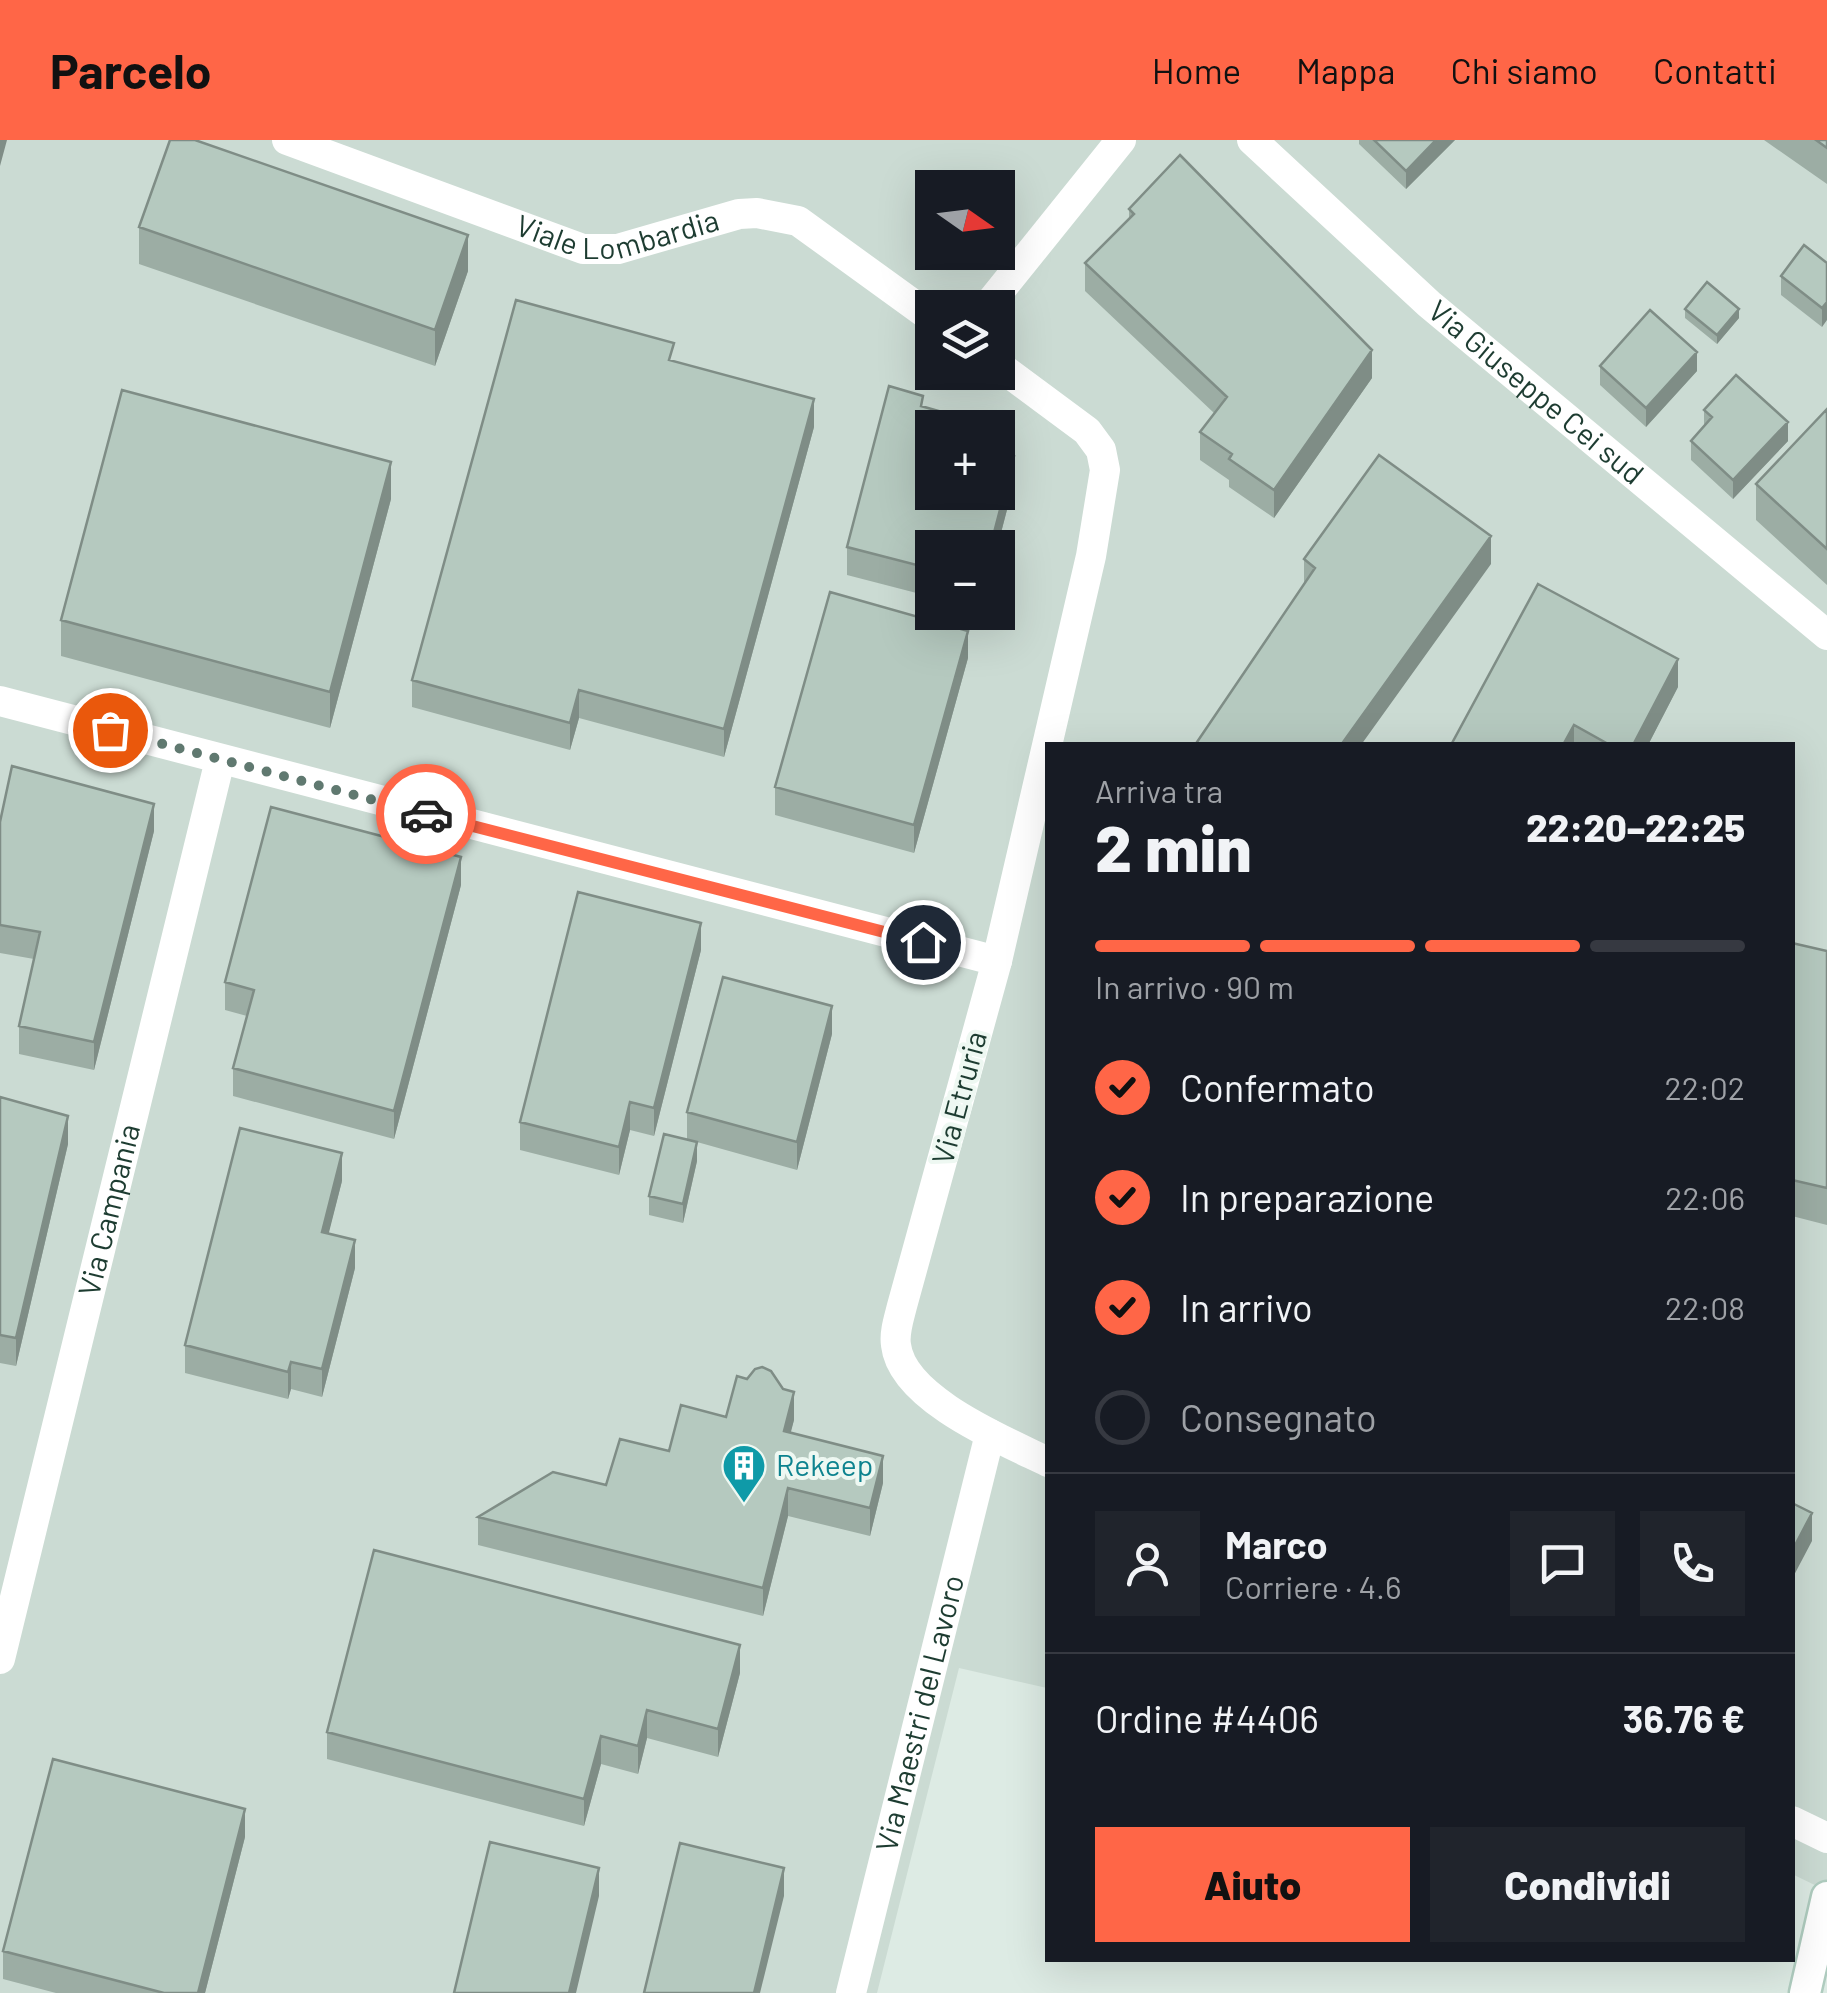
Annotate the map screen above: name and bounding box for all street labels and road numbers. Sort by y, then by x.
street label: Viale Lombardia [512,201,723,265]
street label: Via Giuseppe Cei sud [1422,291,1652,491]
street label: Via Etruria [923,1027,993,1168]
street label: Via Campania [69,1120,146,1299]
street label: Via Maestri del Lavoro [867,1571,970,1855]

